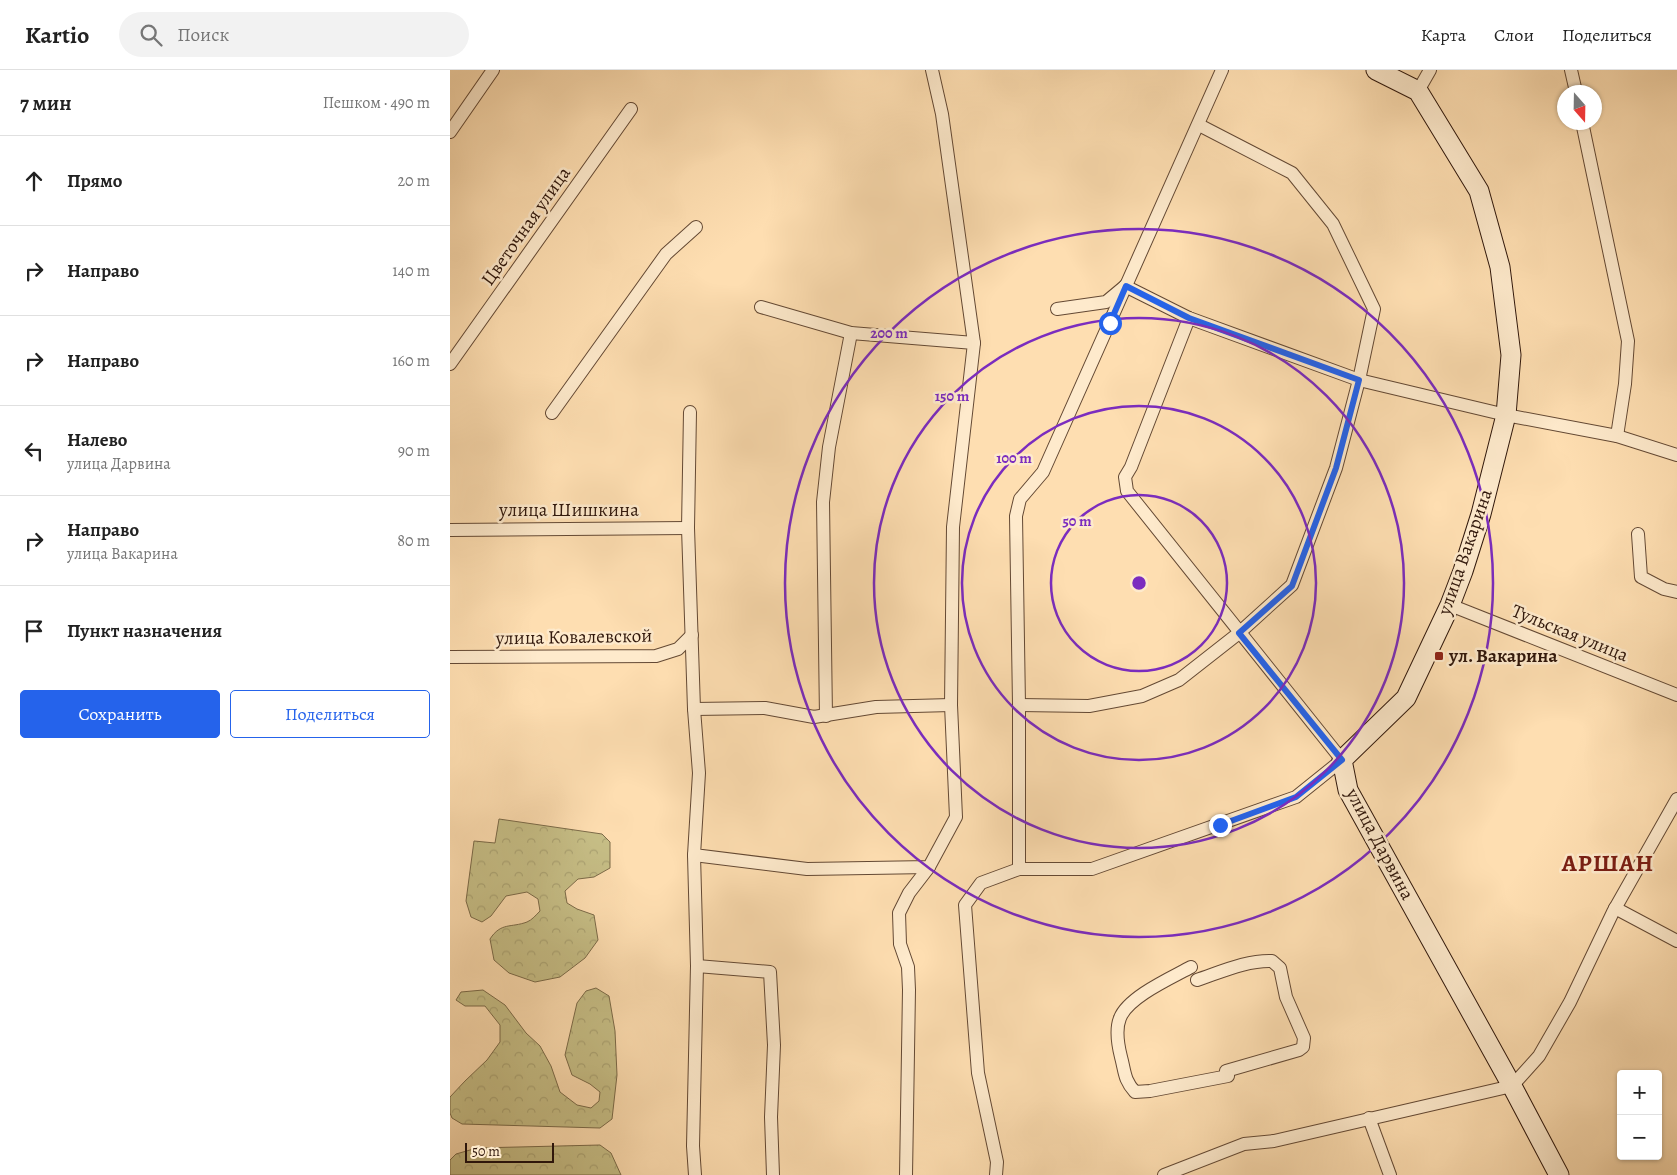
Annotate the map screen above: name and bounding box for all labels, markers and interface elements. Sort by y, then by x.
search box [119,12,469,57]
text: Kartio [25,19,89,51]
icon: search [137,21,165,49]
text: Поиск [177,22,229,48]
text: Карта [1421,23,1466,47]
text: Слои [1494,23,1534,47]
text: Поделиться [1562,23,1652,47]
north arrow [1557,85,1602,130]
text: 7 мин [20,89,72,117]
text: Пешком · 490 m [323,92,430,114]
street label: Цветочная улица [475,161,577,291]
icon: ahead [20,167,48,195]
text: Прямо [67,168,122,194]
text: 20 m [397,170,430,192]
icon: right [20,257,48,285]
text: Направо [67,258,139,284]
text: 140 m [392,260,430,282]
route start [1099,312,1122,335]
text: 200 m [870,323,908,343]
icon: right [20,347,48,375]
text: Направо [67,348,139,374]
text: 160 m [392,350,430,372]
text: 150 m [935,386,970,406]
text: Налево [67,427,127,453]
icon: left [20,437,48,465]
text: 90 m [398,440,430,462]
text: 100 m [996,448,1032,468]
text: улица Дарвина [67,453,171,475]
street label: улица Вакарина [1431,485,1499,619]
street label: улица Шишкина [498,497,639,523]
text: 50 m [1062,511,1092,531]
text: Направо [67,517,139,543]
icon: right [20,527,48,555]
text: 80 m [397,530,430,552]
text: улица Вакарина [67,543,178,565]
centre of rings [1130,574,1148,592]
street label: Тульская улица [1508,598,1632,668]
icon: arrive [20,617,48,645]
text: Пункт назначения [67,618,222,644]
street label: улица Ковалевской [494,623,653,651]
place label: ул. Вакарина [1448,643,1559,669]
marker: ул. Вакарина [1433,650,1445,662]
button: Сохранить [20,690,220,738]
button: Поделиться [230,690,430,738]
street label: улица Дарвина [1339,783,1420,905]
route end [1209,814,1232,837]
district label: АРШАН [1561,847,1654,879]
map controls [1617,1070,1662,1160]
button: + [1617,1070,1662,1115]
button: − [1617,1115,1662,1160]
scale bar [465,1140,554,1163]
text: 50 m [472,1142,500,1161]

